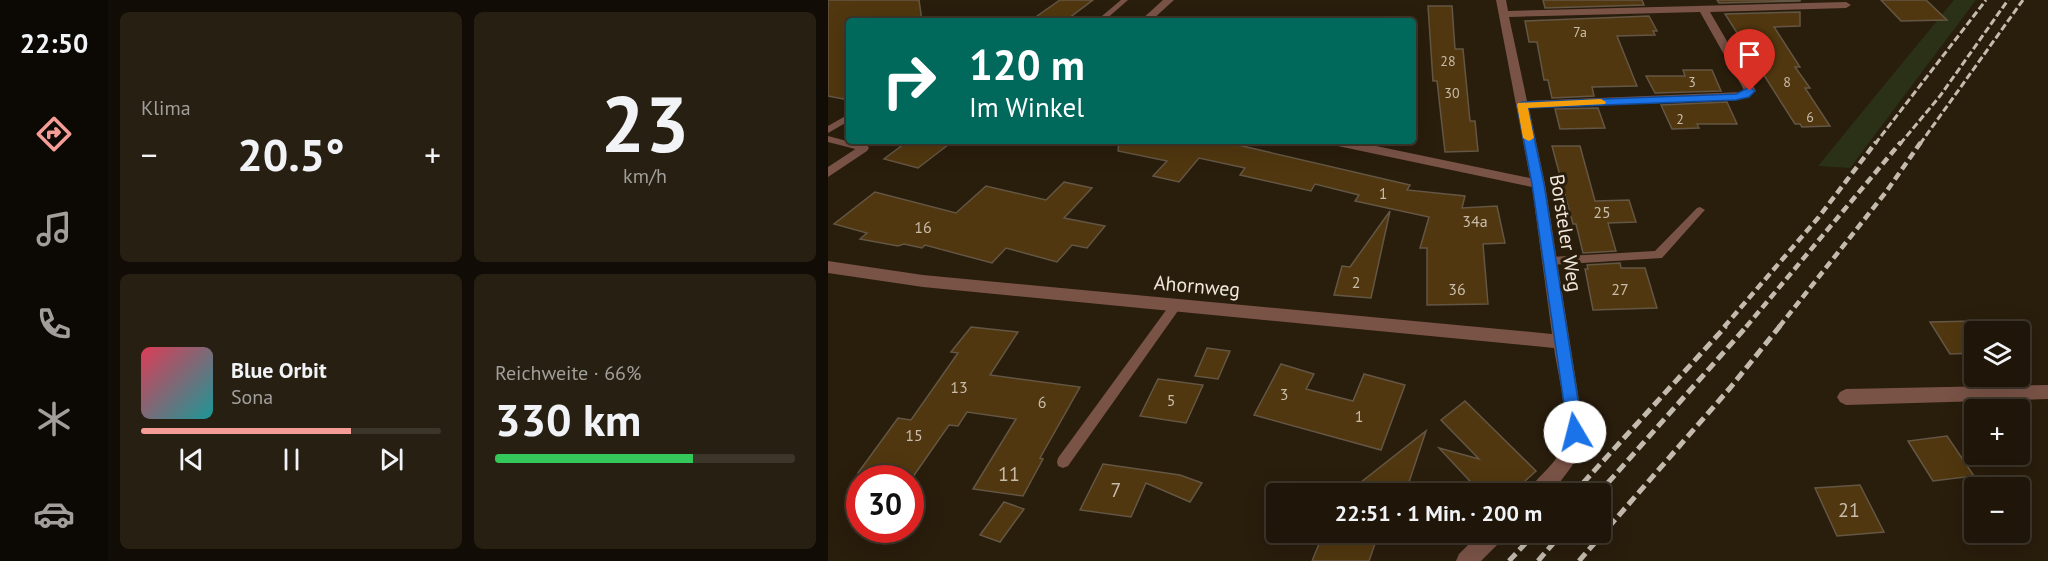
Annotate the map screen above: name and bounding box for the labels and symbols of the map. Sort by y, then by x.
house number: 7a [1573,23,1587,41]
pin [1724,29,1775,91]
house number: 28 [1440,52,1456,70]
house number: 3 [1688,73,1696,91]
house number: 8 [1783,73,1791,91]
house number: 30 [1444,84,1460,102]
house number: 6 [1806,108,1814,126]
house number: 2 [1676,110,1684,128]
street label: Borsteler Weg [1544,172,1588,294]
house number: 1 [1379,183,1387,203]
house number: 25 [1593,202,1611,222]
house number: 34a [1462,211,1488,231]
house number: 16 [914,217,932,237]
street label: Ahornweg [1153,269,1241,303]
house number: 2 [1352,272,1360,292]
house number: 36 [1448,279,1466,299]
house number: 27 [1611,279,1629,299]
house number: 13 [950,377,968,397]
house number: 3 [1280,384,1288,404]
house number: 5 [1167,390,1175,410]
house number: 6 [1038,392,1046,412]
position arrow [1543,400,1607,464]
house number: 1 [1355,406,1363,426]
house number: 15 [905,425,923,445]
house number: 11 [998,461,1020,487]
speed limit sign: 30 [846,465,924,543]
house number: 7 [1111,477,1121,503]
house number: 21 [1838,497,1860,523]

